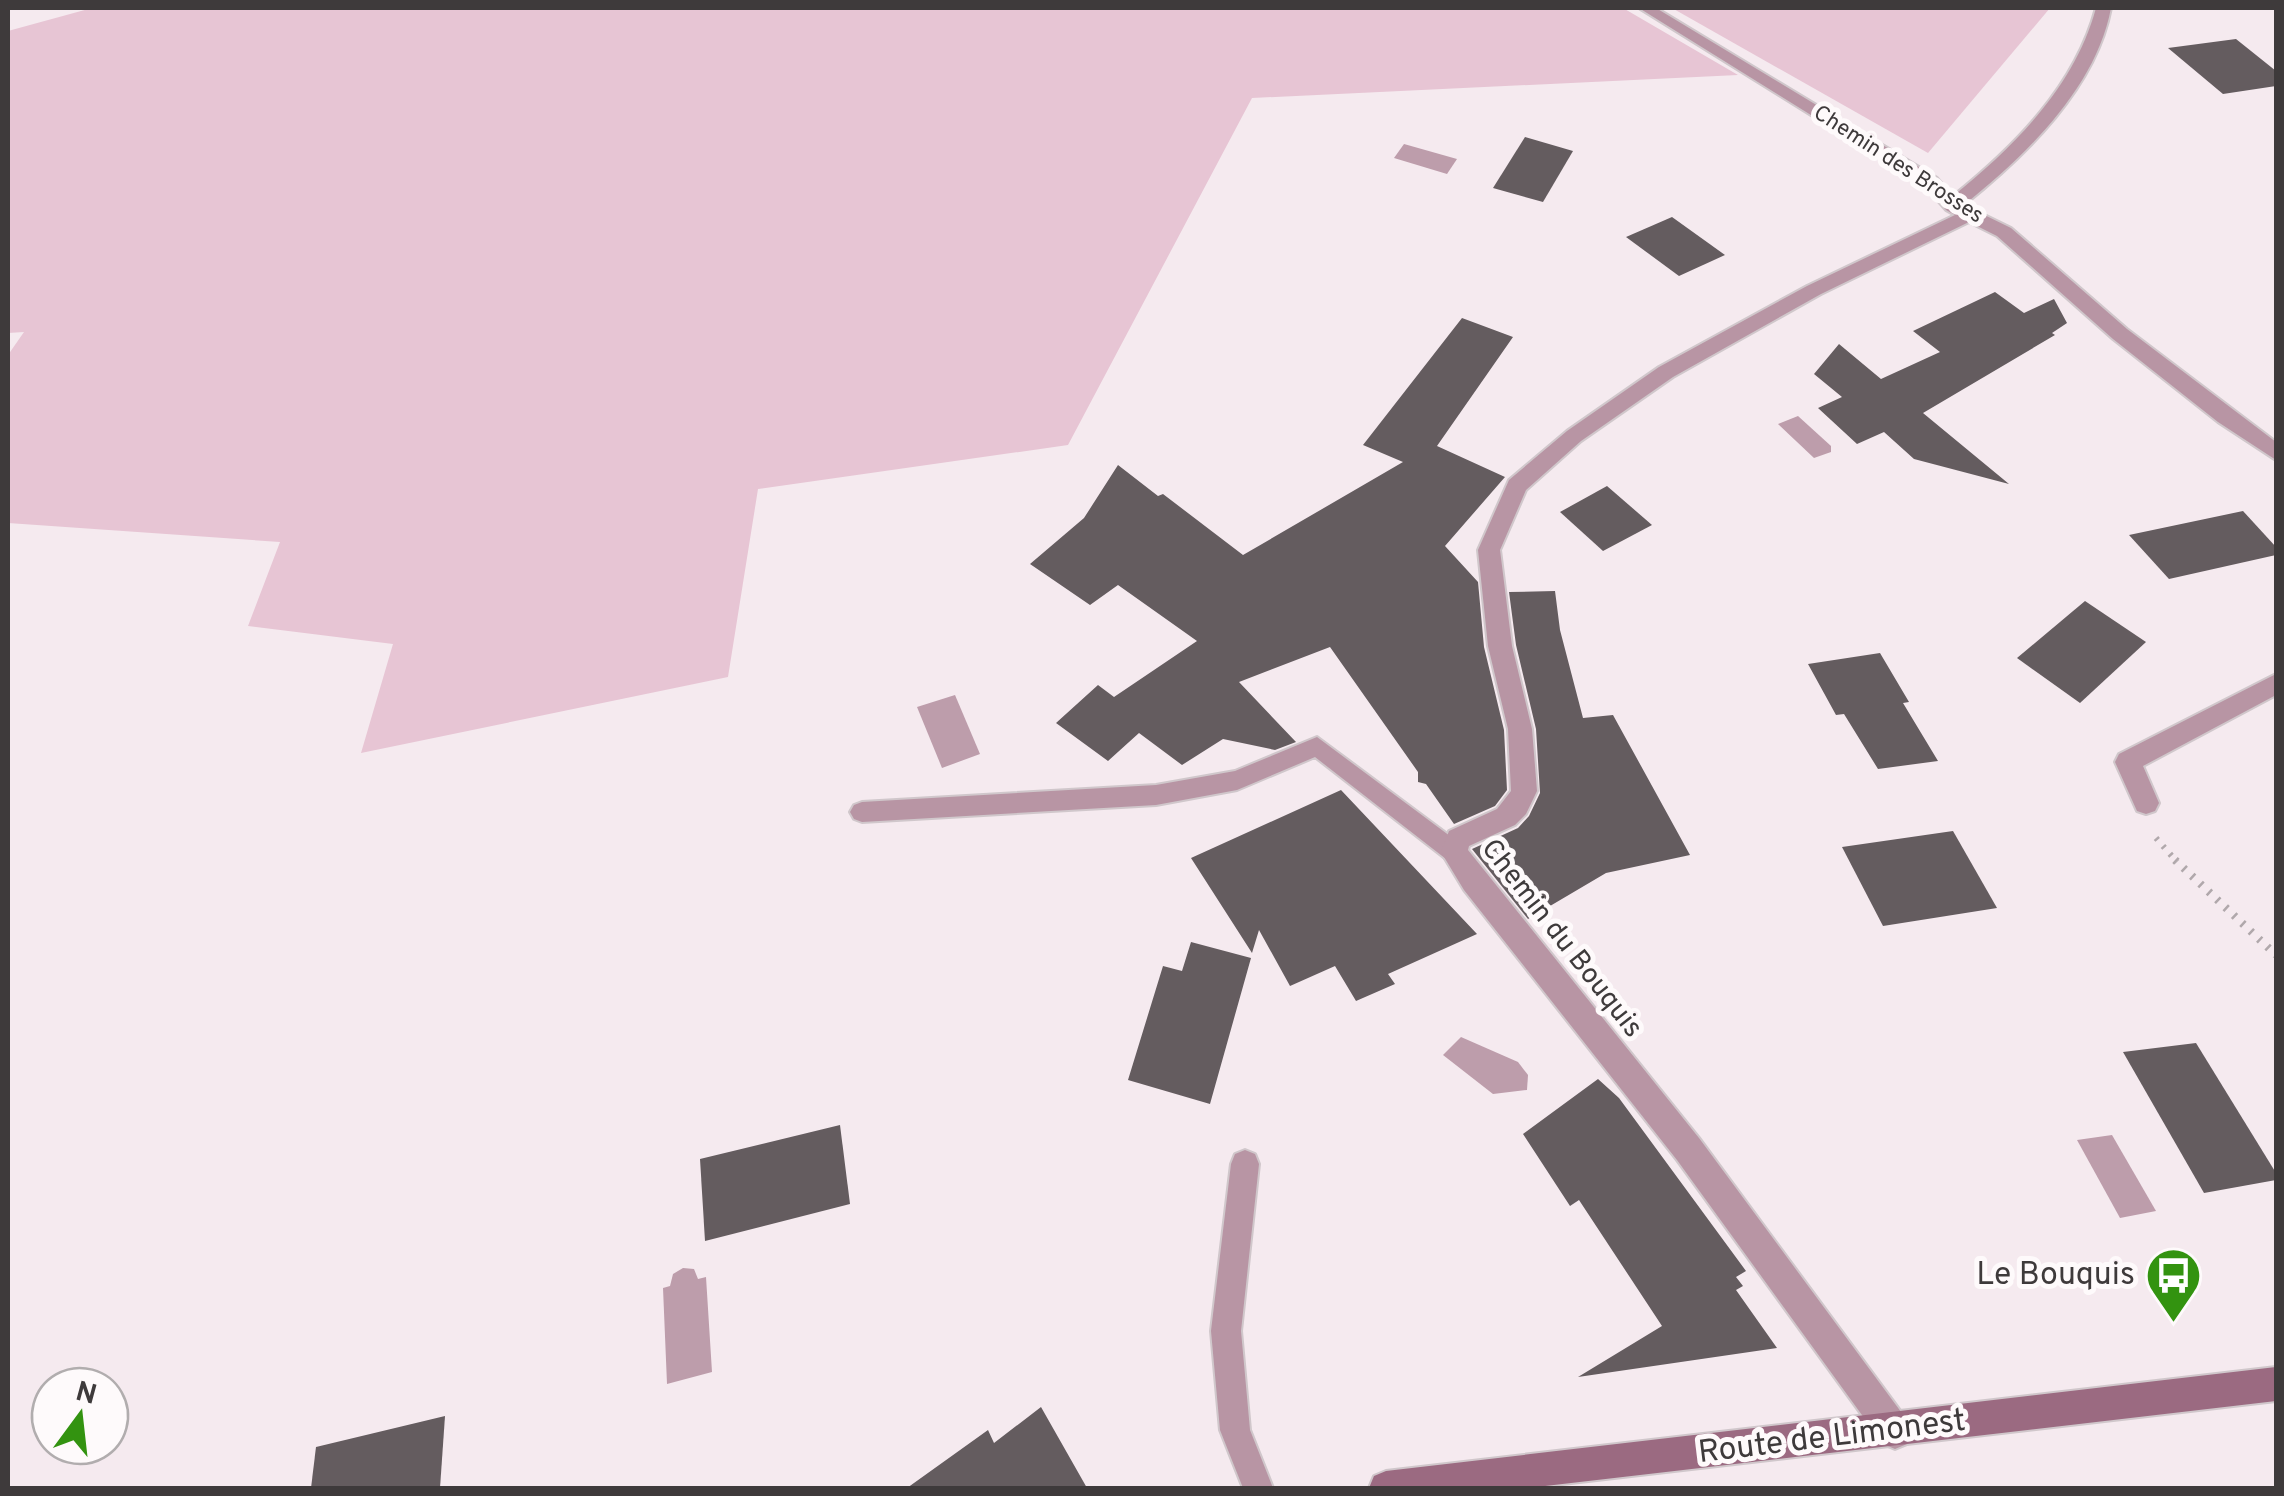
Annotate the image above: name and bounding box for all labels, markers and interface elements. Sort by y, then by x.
street label: Chemin des Brosses [1808,100,1988,230]
street label: Chemin du Bouquis [1472,832,1650,1046]
bus stop icon: Le Bouquis [2144,1246,2204,1325]
place label: Le Bouquis [1976,1256,2135,1296]
north arrow [30,1366,130,1466]
text: N [71,1375,100,1415]
street label: Route de Limonest [1696,1402,1968,1474]

